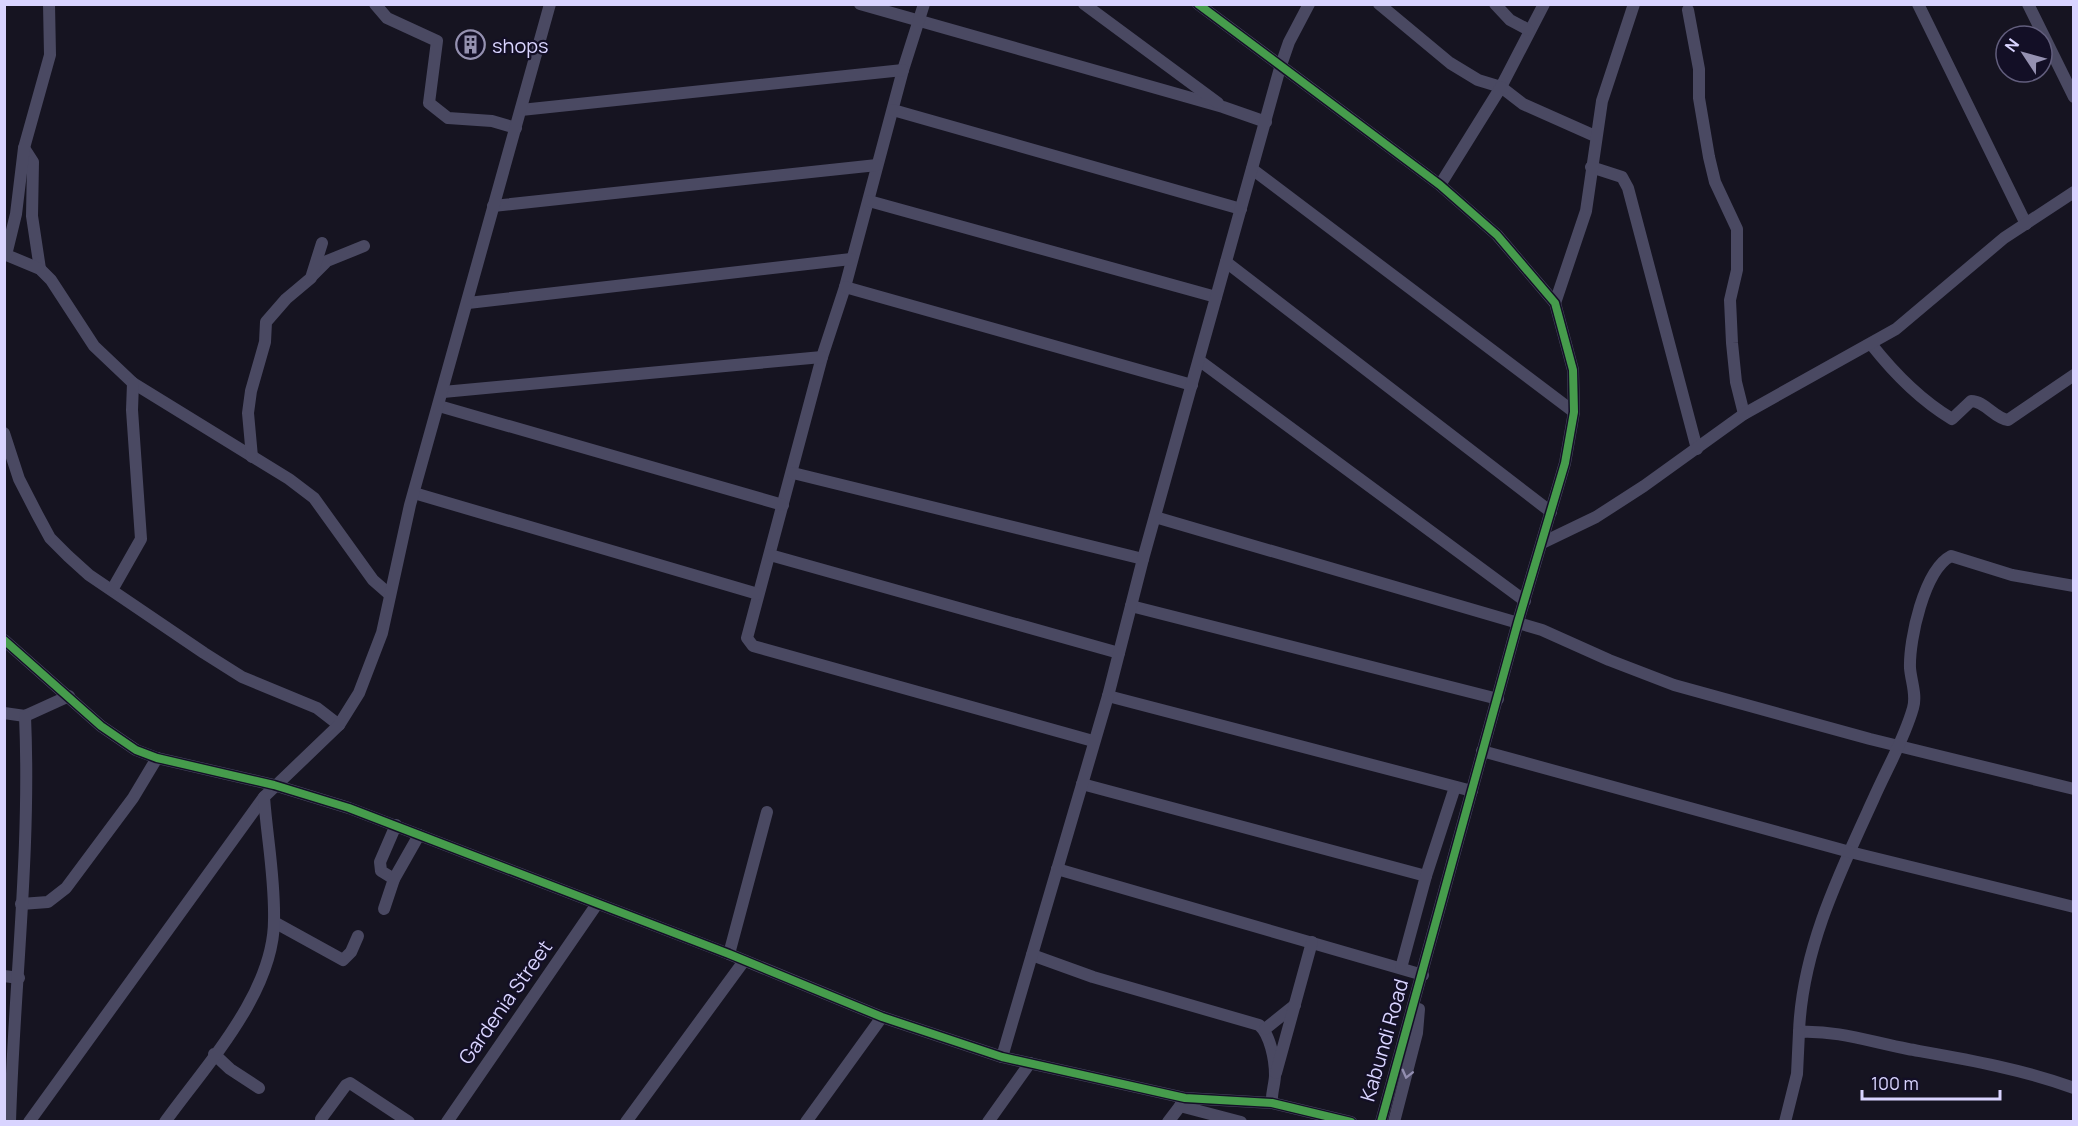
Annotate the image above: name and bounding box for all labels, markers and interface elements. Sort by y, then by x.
north arrow [1994,24,2054,84]
building icon: shops [455,29,487,61]
place label: shops [492,32,548,59]
text: N [2000,34,2024,56]
street label: Gardenia Street [452,935,558,1069]
street label: Kabundi Road [1354,976,1414,1104]
scale bar [1862,1063,2000,1101]
one-way arrow [1401,1068,1414,1078]
text: 100 m [1871,1071,1919,1095]

